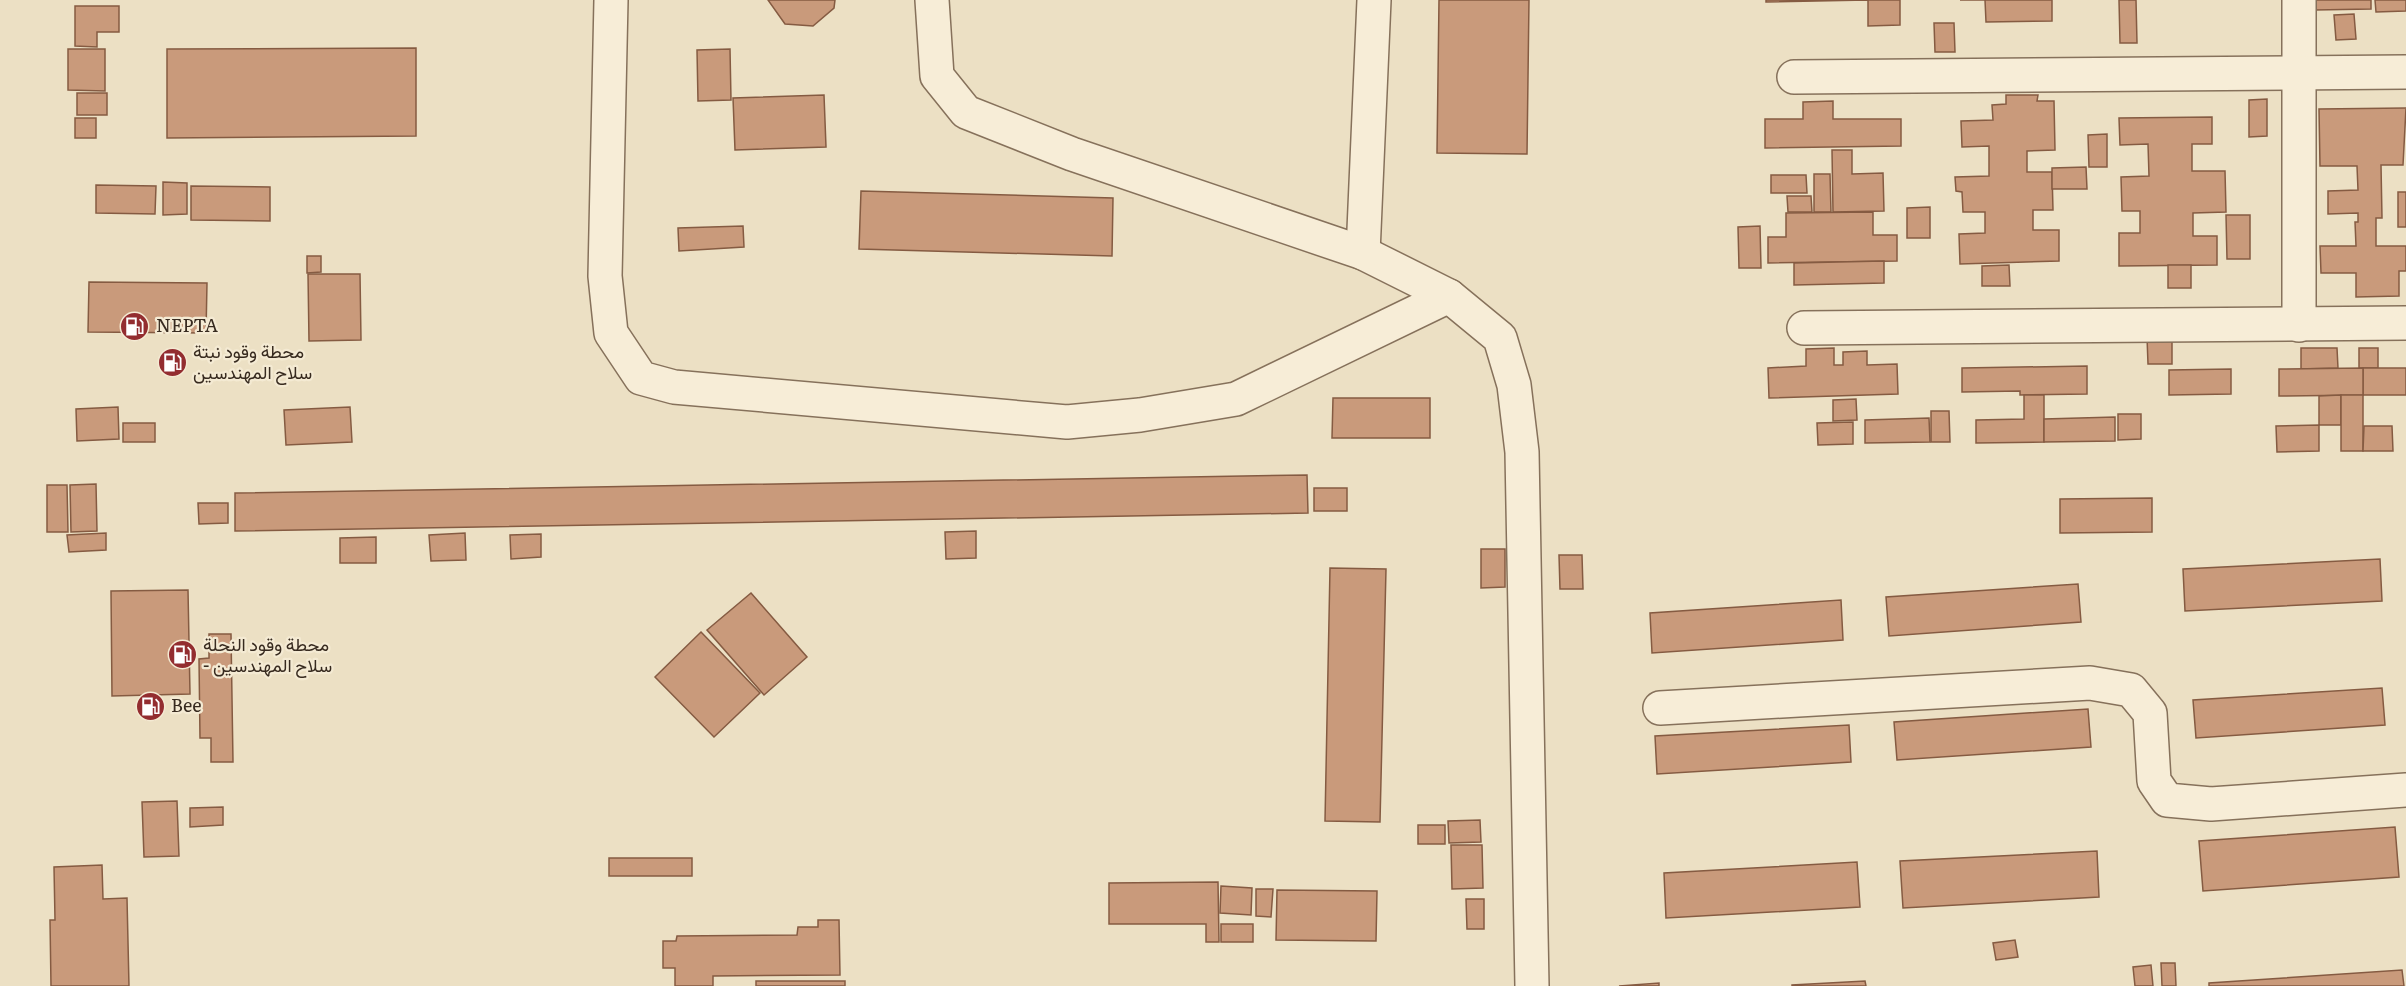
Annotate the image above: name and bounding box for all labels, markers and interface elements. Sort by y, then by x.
fuel station icon: NEPTA [119,310,151,342]
place label: NEPTA [156,311,218,338]
place label: محطة وقود نبتة سلاح المهندسين [193,337,312,385]
fuel station icon: محطة وقود نبتة سلاح المهندسين [156,346,188,378]
place label: محطة وقود النحلة - سلاح المهندسين [203,630,332,678]
fuel station icon: محطة وقود النحلة - سلاح المهندسين [166,639,198,671]
fuel station icon: Bee [134,690,166,722]
place label: Bee [171,691,202,718]

